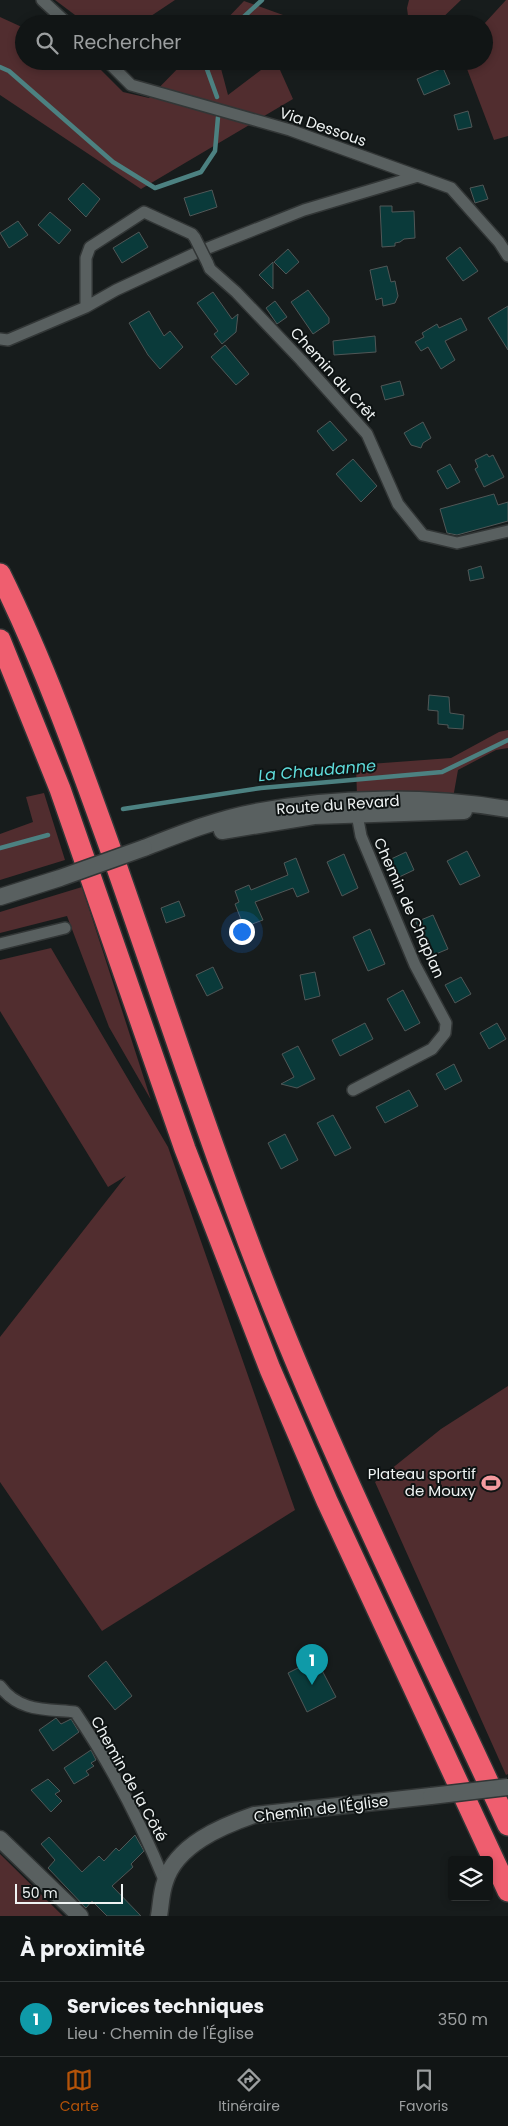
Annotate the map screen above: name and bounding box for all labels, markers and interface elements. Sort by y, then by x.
search box [15,15,493,70]
icon: search [33,29,61,57]
text: Rechercher [73,29,181,56]
street label: Via Dessous [277,102,370,151]
street label: Chemin du Crêt [286,322,381,425]
water label: La Chaudanne [257,754,377,787]
street label: Route du Revard [276,790,400,819]
street label: Chemin de Chaplan [369,834,450,981]
your location [229,919,255,945]
place label: Plateau sportif de Mouxy [368,1463,477,1501]
sports icon: Plateau sportif de Mouxy [480,1472,502,1494]
pin: 1 [296,1644,328,1685]
street label: Chemin de la Côté [86,1712,173,1845]
street label: Chemin de l'Église [253,1790,389,1827]
map controls [448,1856,493,1901]
button: layers [448,1856,493,1901]
scale bar [15,1881,122,1904]
text: 50 m [22,1883,58,1903]
text: À proximité [20,1934,145,1963]
text: Services techniques [67,1993,264,2020]
text: 1 [33,2008,39,2031]
text: 350 m [438,2008,488,2031]
text: Lieu · Chemin de l'Église [67,2022,254,2045]
tab: Carte [60,2066,99,2117]
tab: Itinéraire [218,2066,280,2117]
tab: Favoris [399,2066,448,2117]

